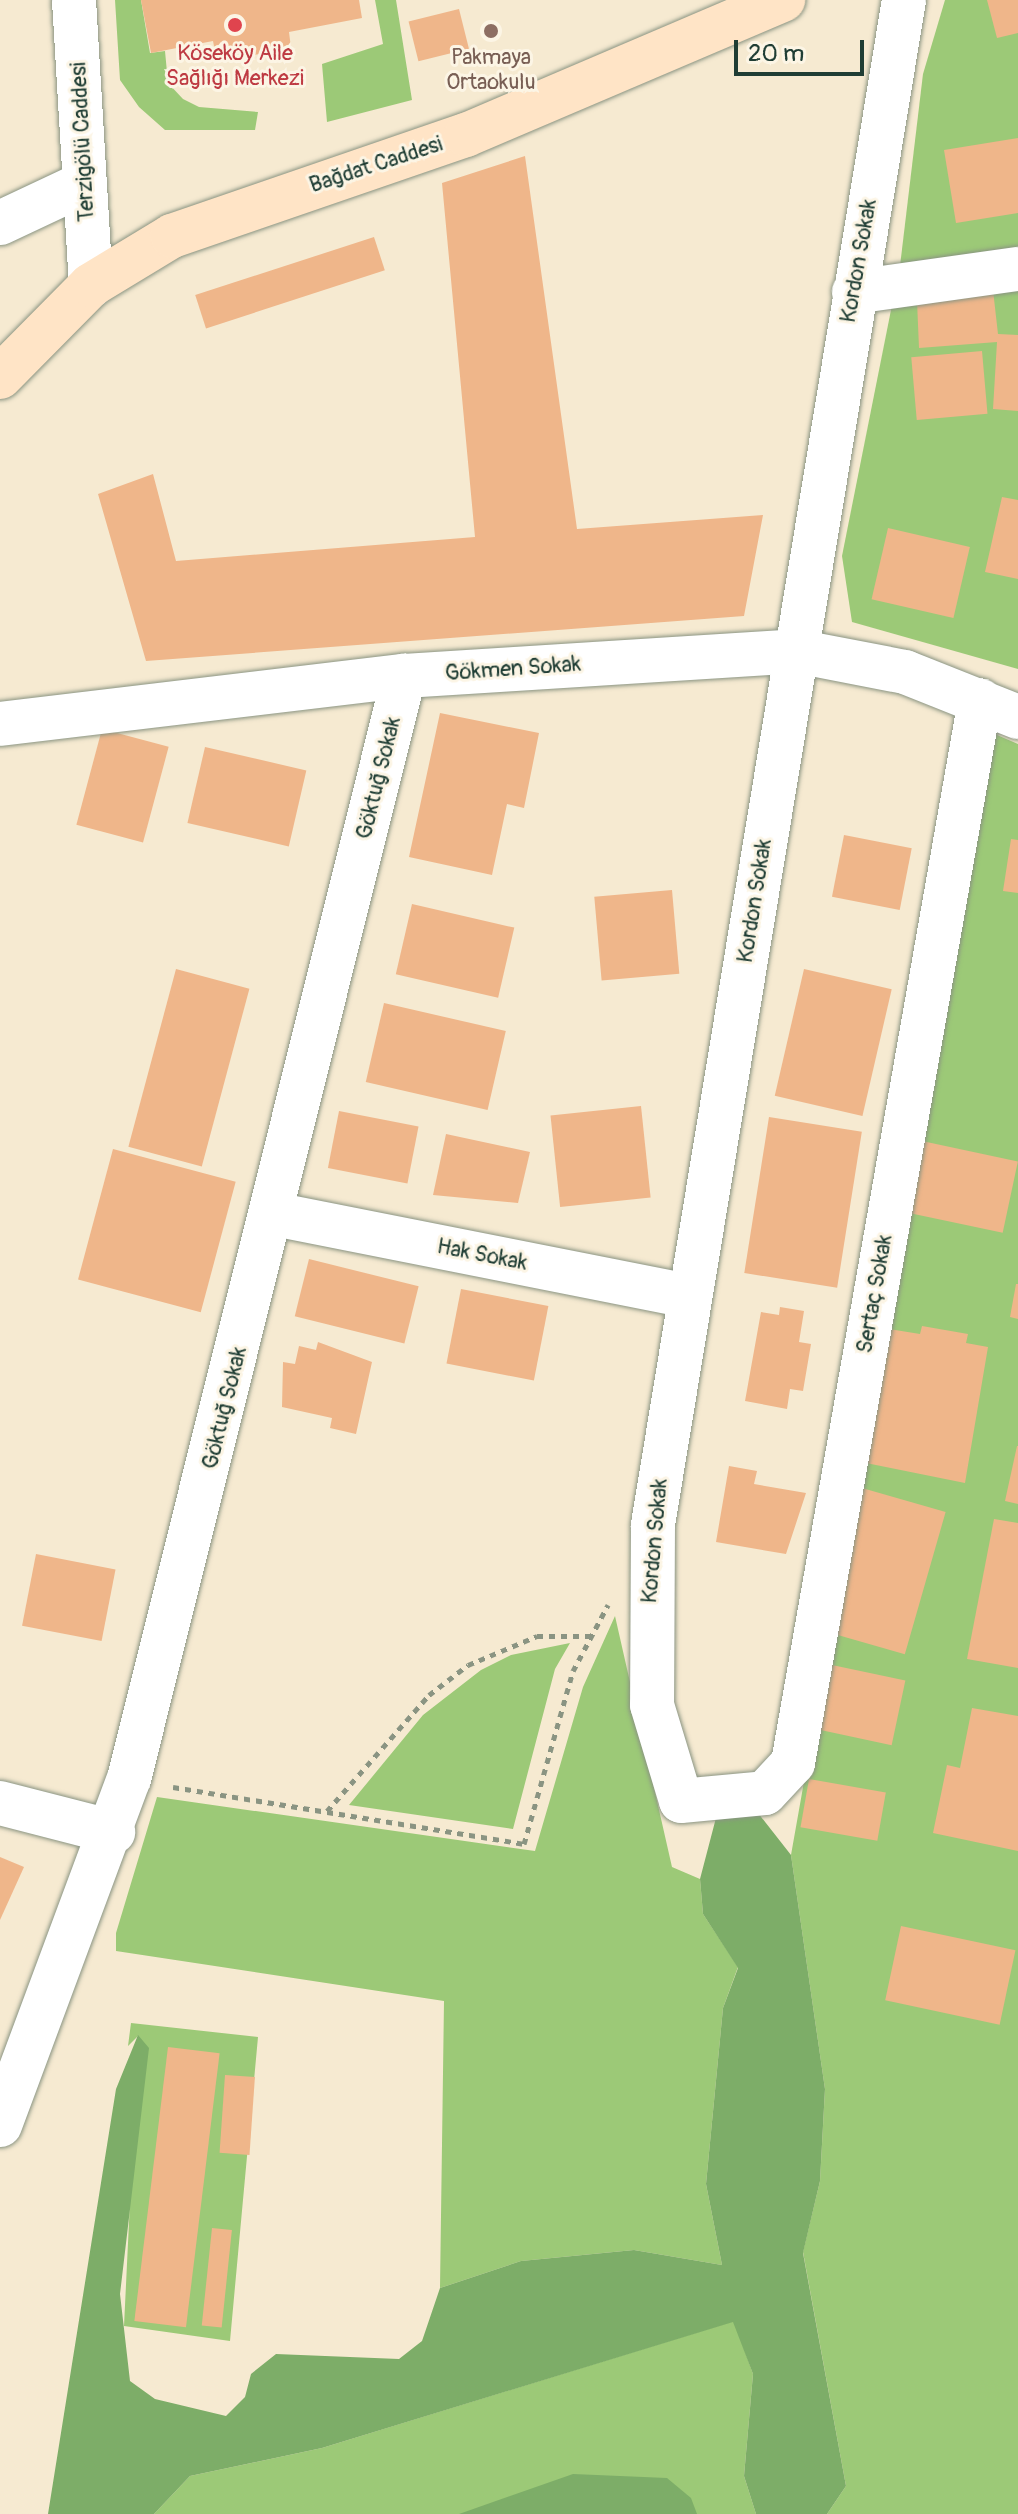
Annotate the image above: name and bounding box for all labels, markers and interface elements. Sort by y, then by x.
marker: Köseköy Aile Sağlığı Merkezi [224,14,246,36]
marker: Pakmaya Ortaokulu [482,22,500,40]
scale bar [738,24,868,74]
text: 20 m [748,39,804,68]
place label: Köseköy Aile Sağlığı Merkezi [166,40,304,92]
place label: Pakmaya Ortaokulu [446,44,536,96]
street label: Terzigölü Caddesi [66,62,100,222]
street label: Bağdat Caddesi [306,131,446,199]
street label: Kordon Sokak [835,197,883,325]
street label: Gökmen Sokak [444,651,582,687]
street label: Göktuğ Sokak [351,714,407,842]
street label: Kordon Sokak [732,837,778,965]
street label: Hak Sokak [435,1233,529,1277]
street label: Sertaç Sokak [852,1233,898,1355]
street label: Göktuğ Sokak [197,1344,253,1472]
street label: Kordon Sokak [636,1478,674,1604]

